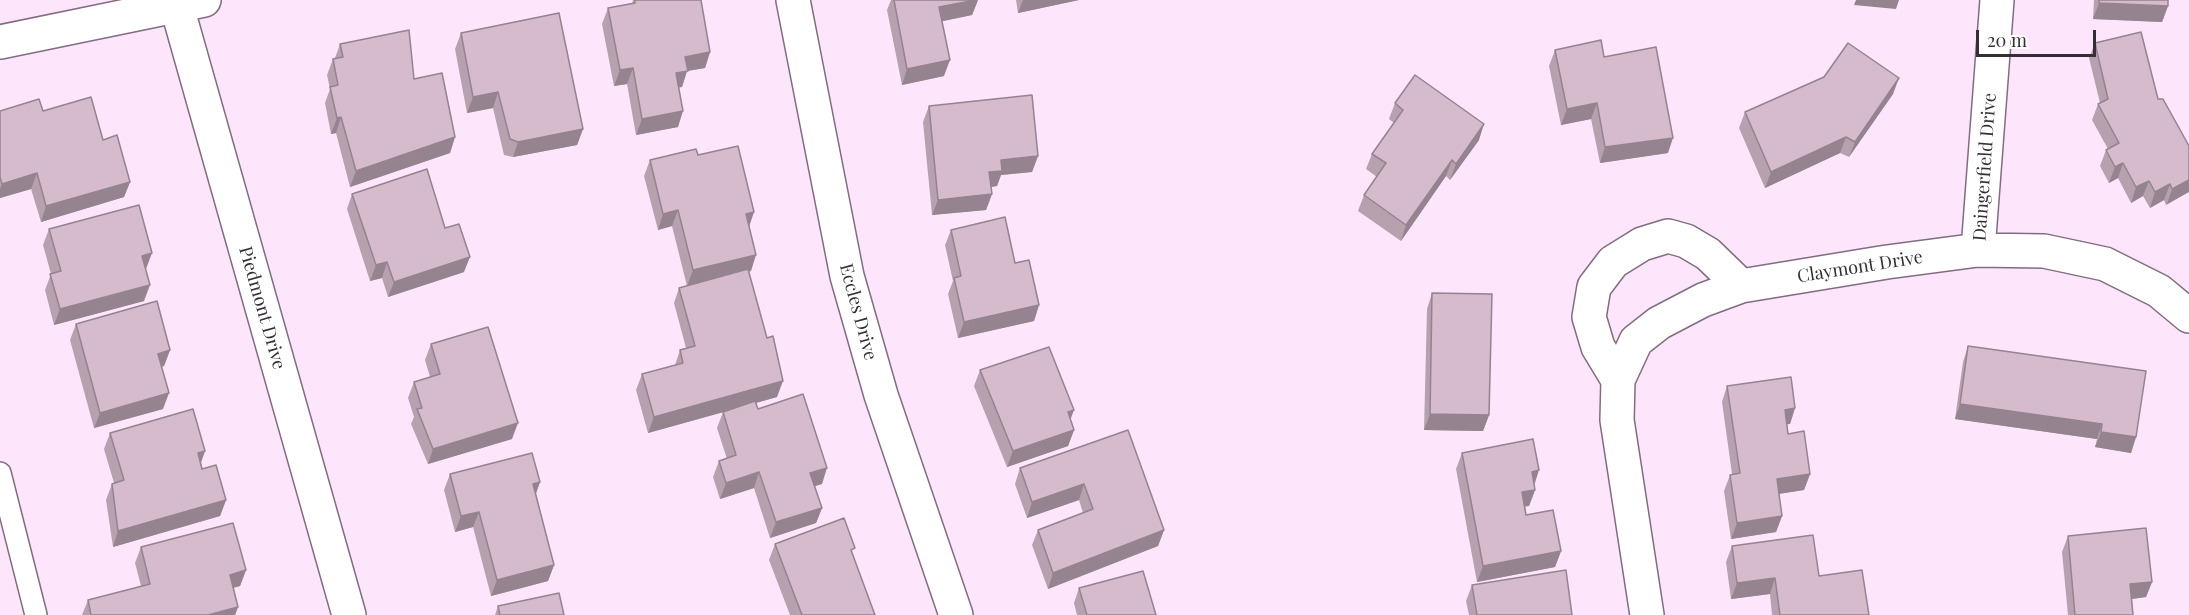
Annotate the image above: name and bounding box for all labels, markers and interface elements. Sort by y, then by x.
scale bar [1979,18,2099,56]
text: 20 m [1987,28,2027,52]
street label: Daingerfield Drive [1969,92,2001,242]
street label: Piedmont Drive [234,244,290,372]
street label: Claymont Drive [1796,246,1924,288]
street label: Eccles Drive [835,261,881,363]

